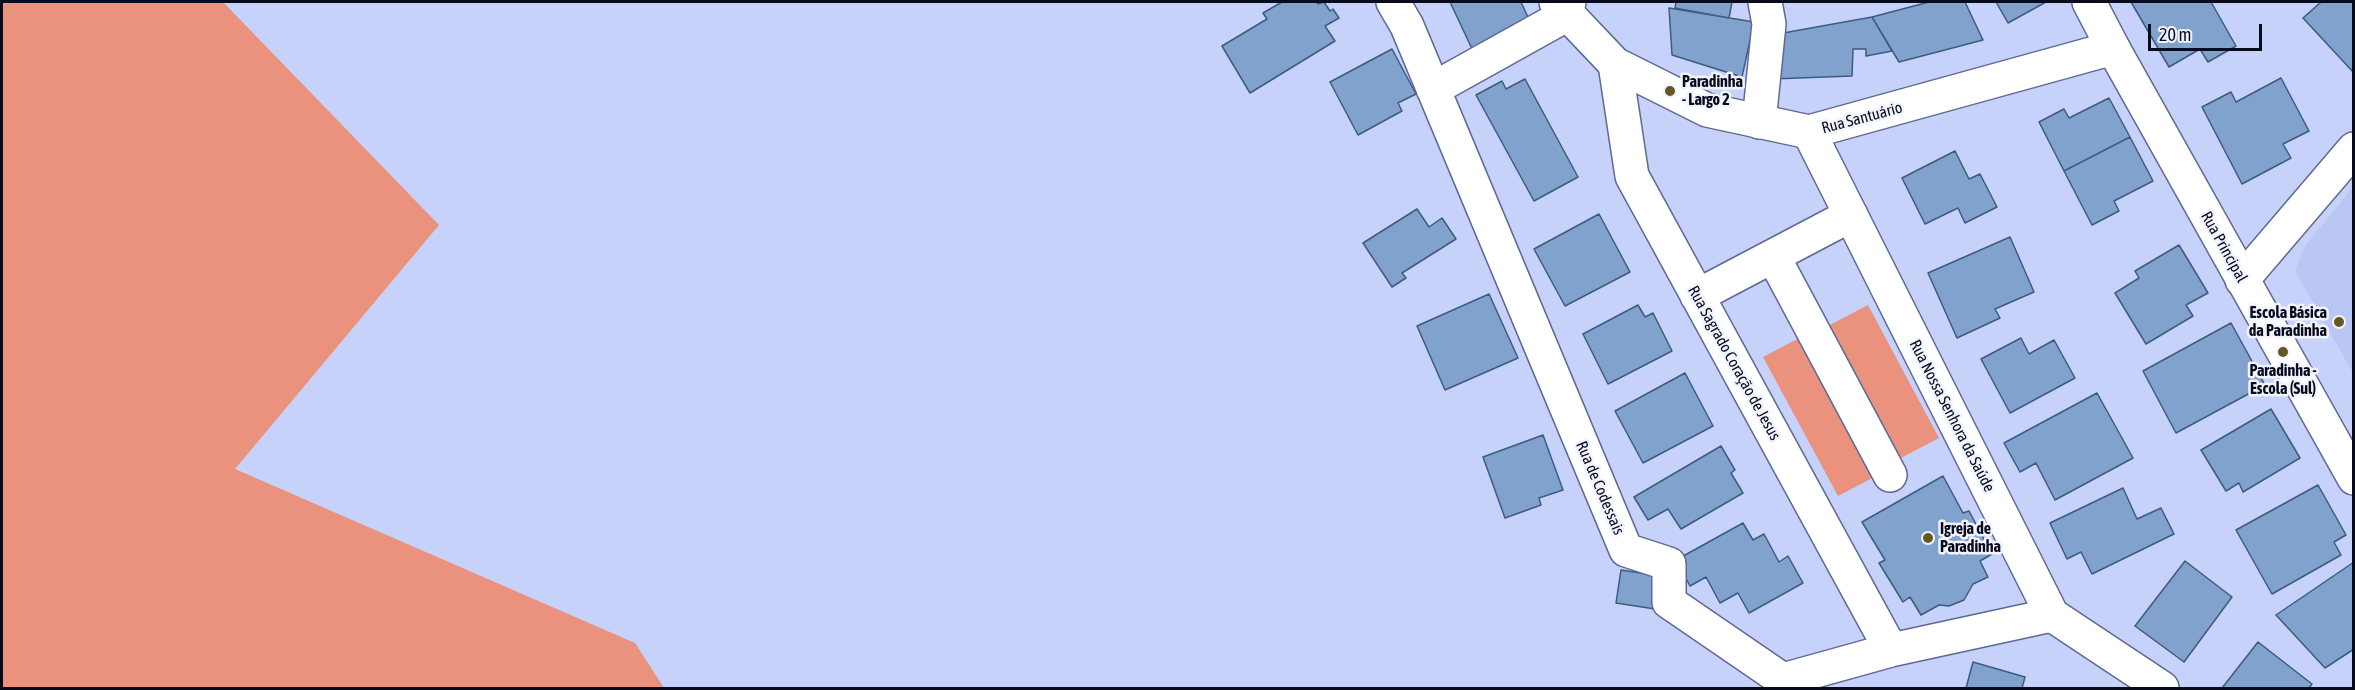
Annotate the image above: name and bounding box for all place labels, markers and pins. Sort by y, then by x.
place label: Paradinha - Largo 2 [1682,72,1743,110]
marker: Paradinha - Largo 2 [1663,84,1677,98]
place label: Escola Básica da Paradinha [2249,303,2327,341]
marker: Escola Básica da Paradinha [2332,315,2346,329]
marker: Paradinha - Escola (Sul) [2276,345,2290,359]
place label: Paradinha - Escola (Sul) [2249,361,2317,399]
place label: Igreja de Paradinha [1940,519,2001,557]
marker: Igreja de Paradinha [1921,531,1935,545]

